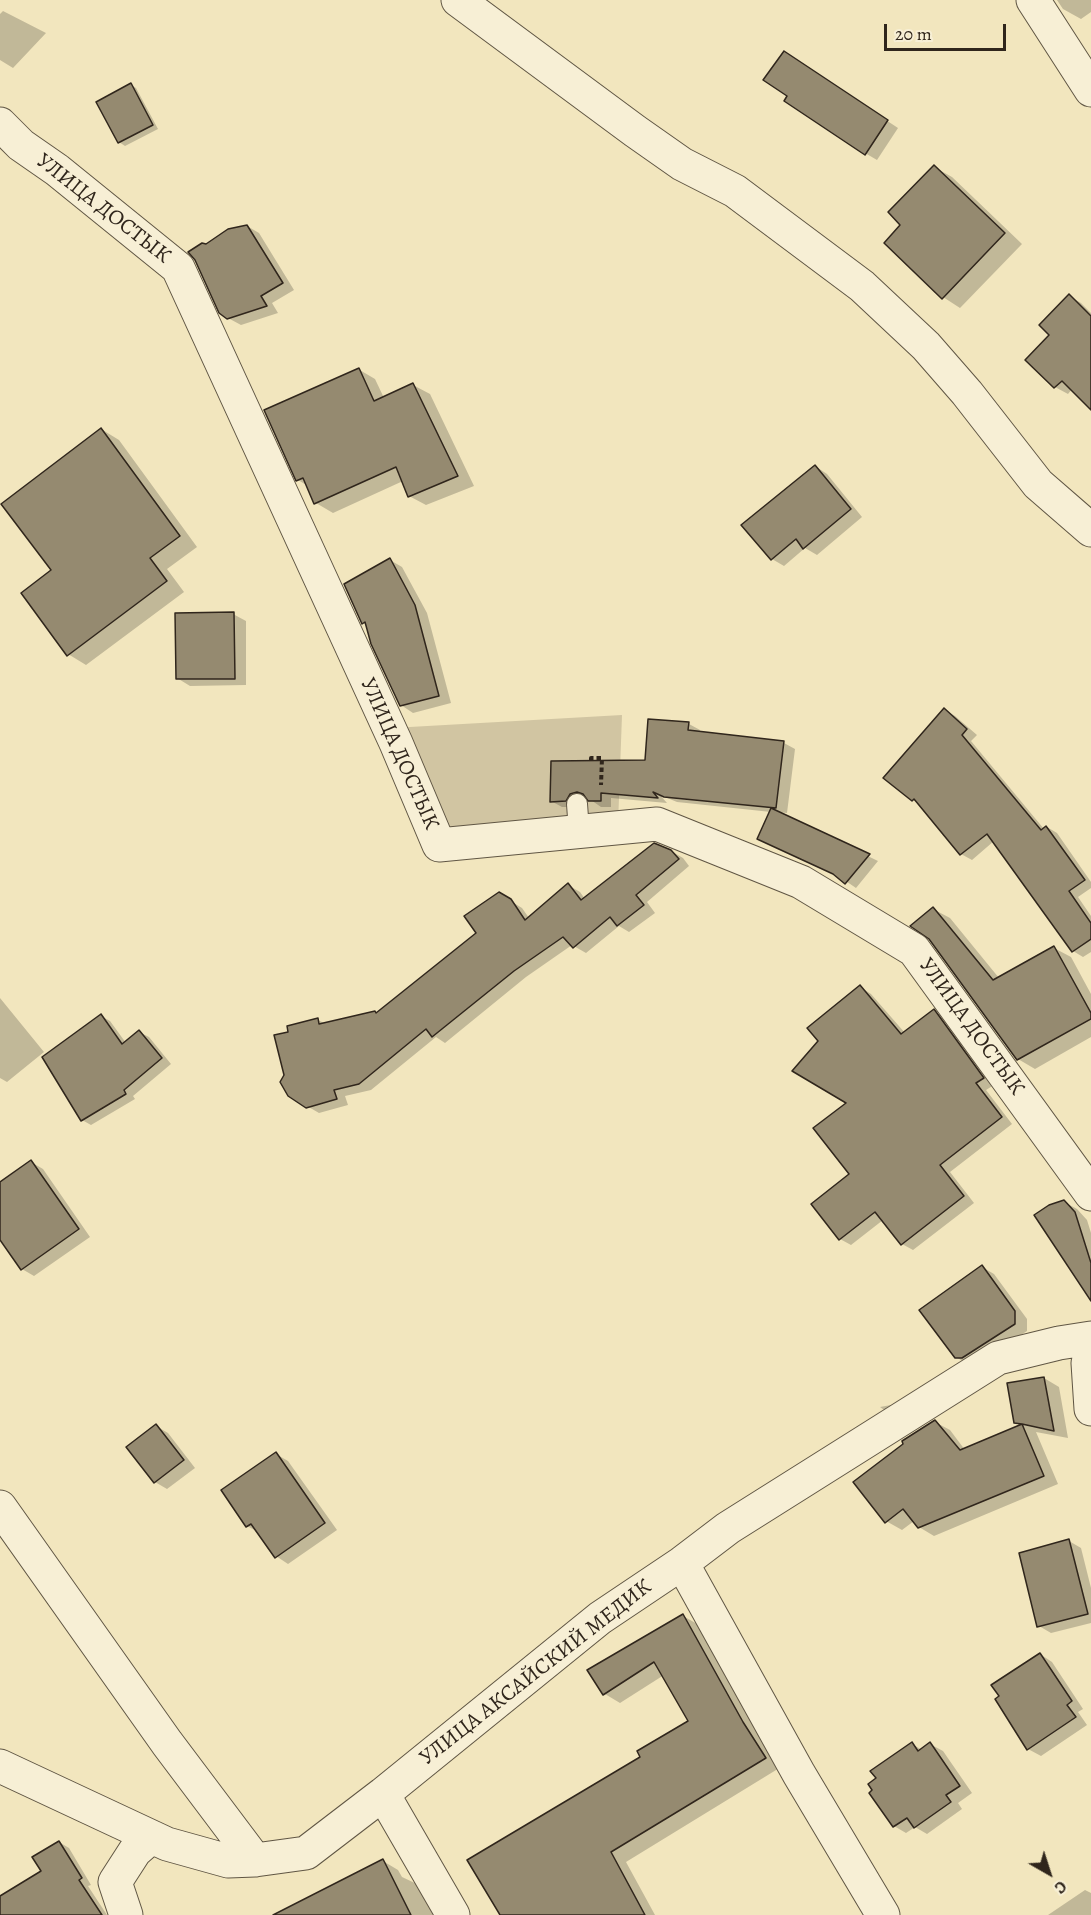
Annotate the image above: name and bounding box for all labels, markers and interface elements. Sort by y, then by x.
scale bar [887,12,1008,50]
text: 20 m [895,22,932,46]
street label: УЛИЦА ДОСТЫК [31,148,175,270]
street label: УЛИЦА ДОСТЫК [354,674,444,834]
street label: УЛИЦА ДОСТЫК [912,953,1030,1101]
street label: УЛИЦА АКСАЙСКИЙ МЕДИК [415,1574,657,1772]
north arrow [1019,1843,1079,1903]
text: С [1050,1875,1071,1899]

